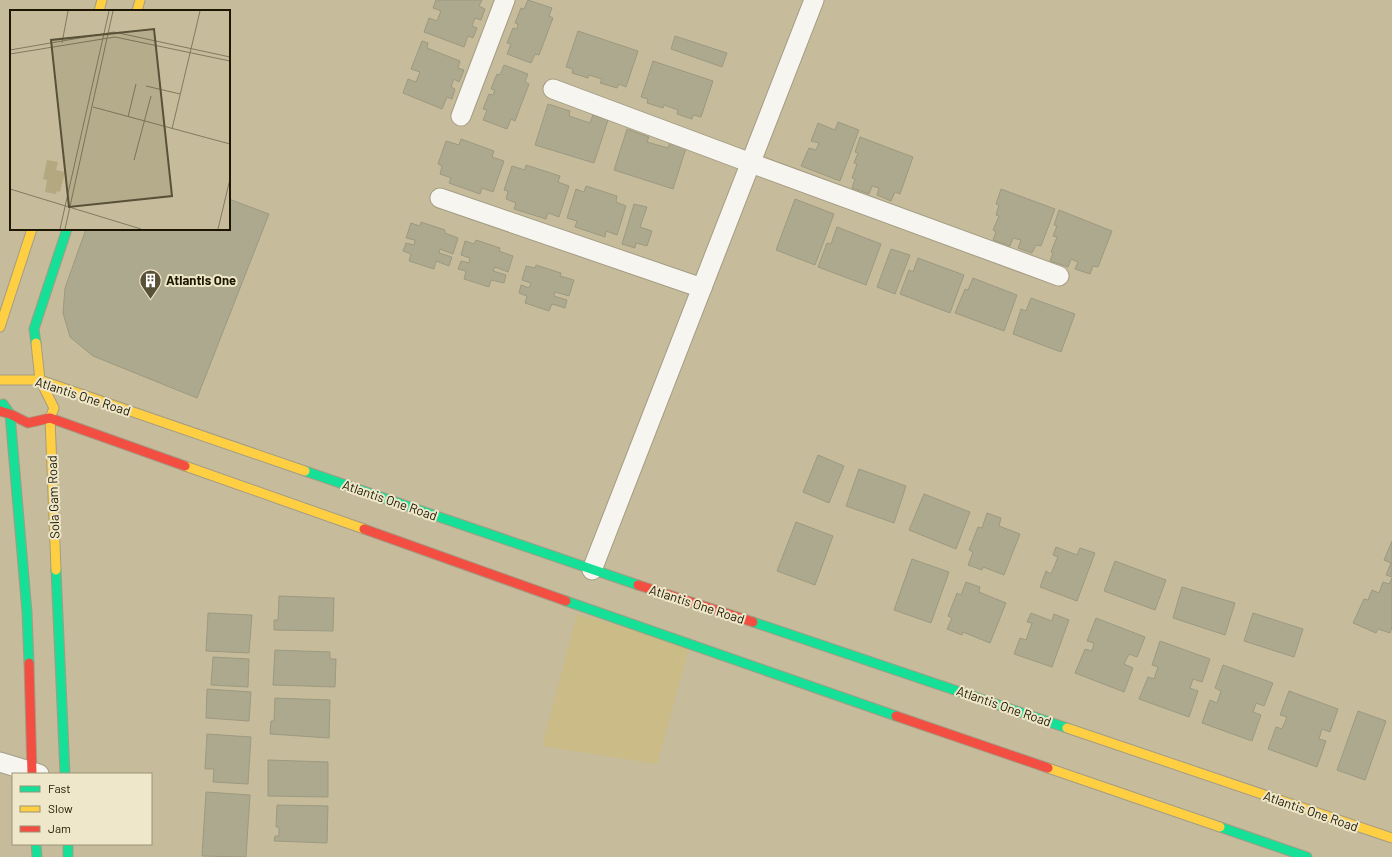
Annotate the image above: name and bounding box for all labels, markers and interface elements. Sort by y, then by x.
inset map [10,10,230,230]
building icon: Atlantis One [137,267,163,300]
place label: Atlantis One [166,272,236,288]
street label: Atlantis One Road [33,373,133,419]
street label: Sola Gam Road [44,455,62,539]
street label: Atlantis One Road [340,476,440,524]
street label: Atlantis One Road [647,581,747,627]
street label: Atlantis One Road [954,682,1054,730]
legend [12,773,152,845]
text: Fast [48,781,71,795]
street label: Atlantis One Road [1261,787,1361,835]
text: Slow [48,801,73,815]
text: Jam [48,821,71,835]

